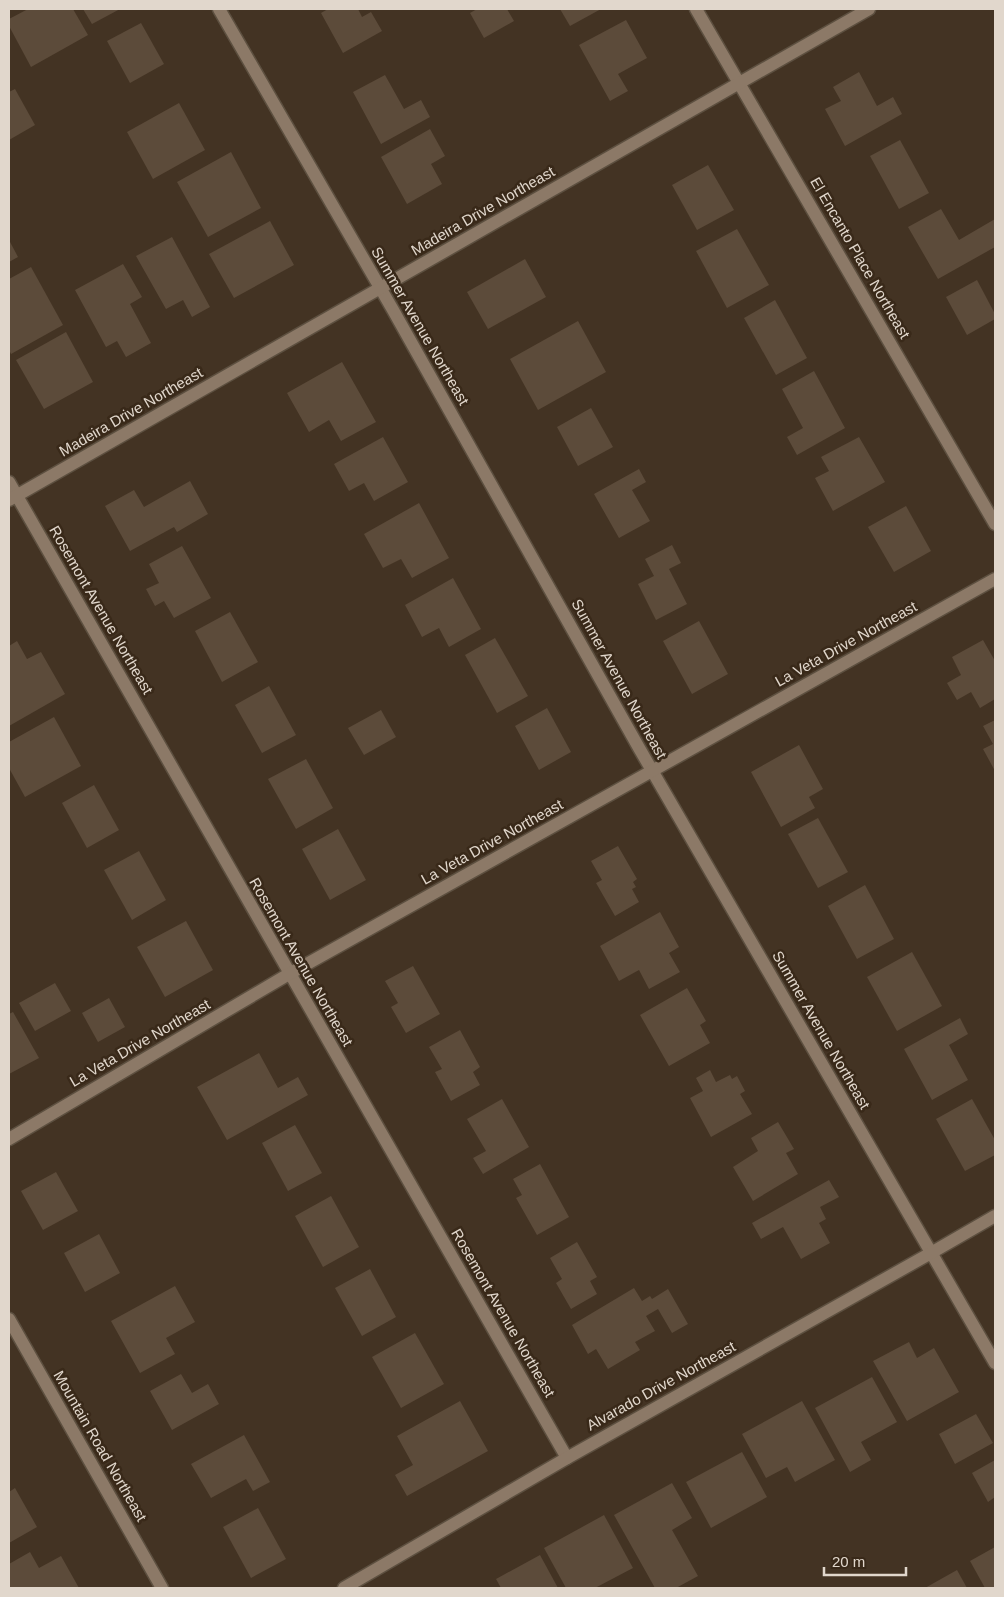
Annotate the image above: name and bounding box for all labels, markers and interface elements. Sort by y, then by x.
street label: Madeira Drive Northeast [408,162,558,259]
street label: El Encanto Place Northeast [807,174,914,342]
street label: Summer Avenue Northeast [368,244,473,409]
street label: Madeira Drive Northeast [56,363,206,460]
street label: Rosemont Avenue Northeast [46,523,157,698]
street label: Summer Avenue Northeast [568,596,671,762]
street label: La Veta Drive Northeast [772,597,920,690]
street label: La Veta Drive Northeast [418,795,566,888]
street label: Rosemont Avenue Northeast [246,875,357,1050]
street label: Summer Avenue Northeast [769,948,874,1113]
street label: La Veta Drive Northeast [67,995,214,1090]
street label: Rosemont Avenue Northeast [448,1226,559,1401]
street label: Alvarado Drive Northeast [583,1337,739,1434]
street label: Mountain Road Northeast [50,1367,151,1525]
scale bar [824,1544,906,1576]
text: 20 m [832,1553,865,1570]

